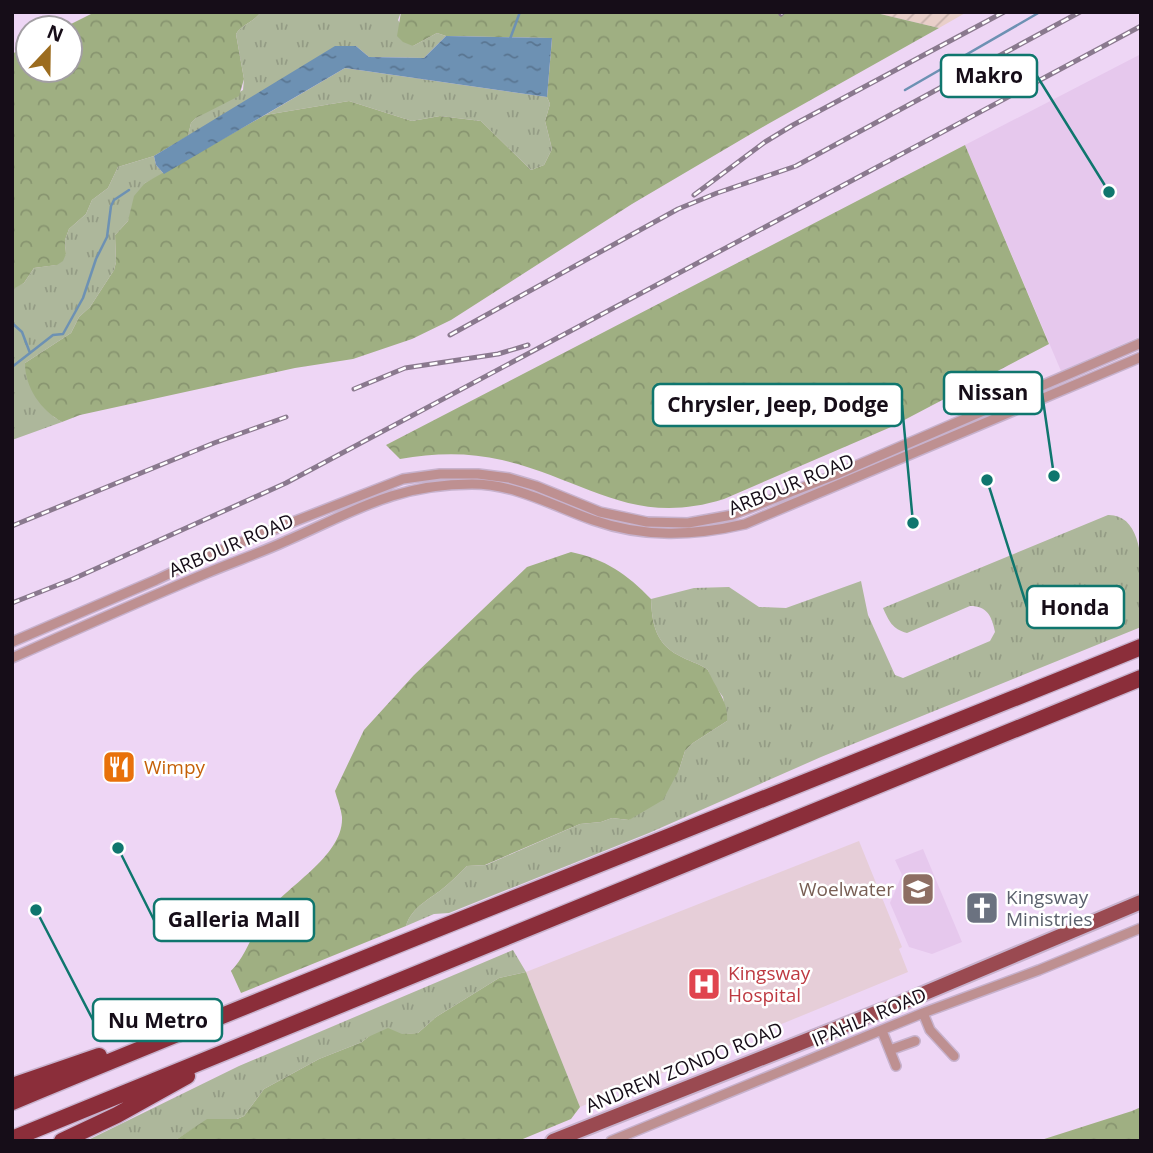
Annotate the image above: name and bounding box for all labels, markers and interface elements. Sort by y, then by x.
north arrow [14,14,84,84]
text: N [43,18,67,48]
callout: Makro [941,55,1037,97]
text: Makro [955,61,1023,89]
callout: Nissan [944,372,1042,414]
text: Nissan [958,378,1028,406]
callout: Chrysler, Jeep, Dodge [653,384,902,426]
text: Chrysler, Jeep, Dodge [667,390,889,418]
street label: ARBOUR ROAD [724,447,858,521]
street label: ARBOUR ROAD [164,507,298,583]
callout: Honda [1027,586,1124,628]
text: Honda [1041,593,1109,621]
restaurant icon: Wimpy [100,748,138,786]
place label: Wimpy [144,754,206,780]
school or university icon: Woelwater [899,870,937,908]
place label: Woelwater [799,876,894,902]
place label: Kingsway Ministries [1006,884,1092,932]
church icon: Kingsway Ministries [963,889,1001,927]
callout: Galleria Mall [154,899,314,941]
text: Galleria Mall [168,905,300,933]
place label: Kingsway Hospital [728,960,811,1008]
hospital icon: Kingsway Hospital [685,965,723,1003]
street label: IPAHLA ROAD [808,981,930,1053]
callout: Nu Metro [93,999,222,1041]
text: Nu Metro [108,1006,208,1034]
street label: ANDREW ZONDO ROAD [581,1015,787,1119]

